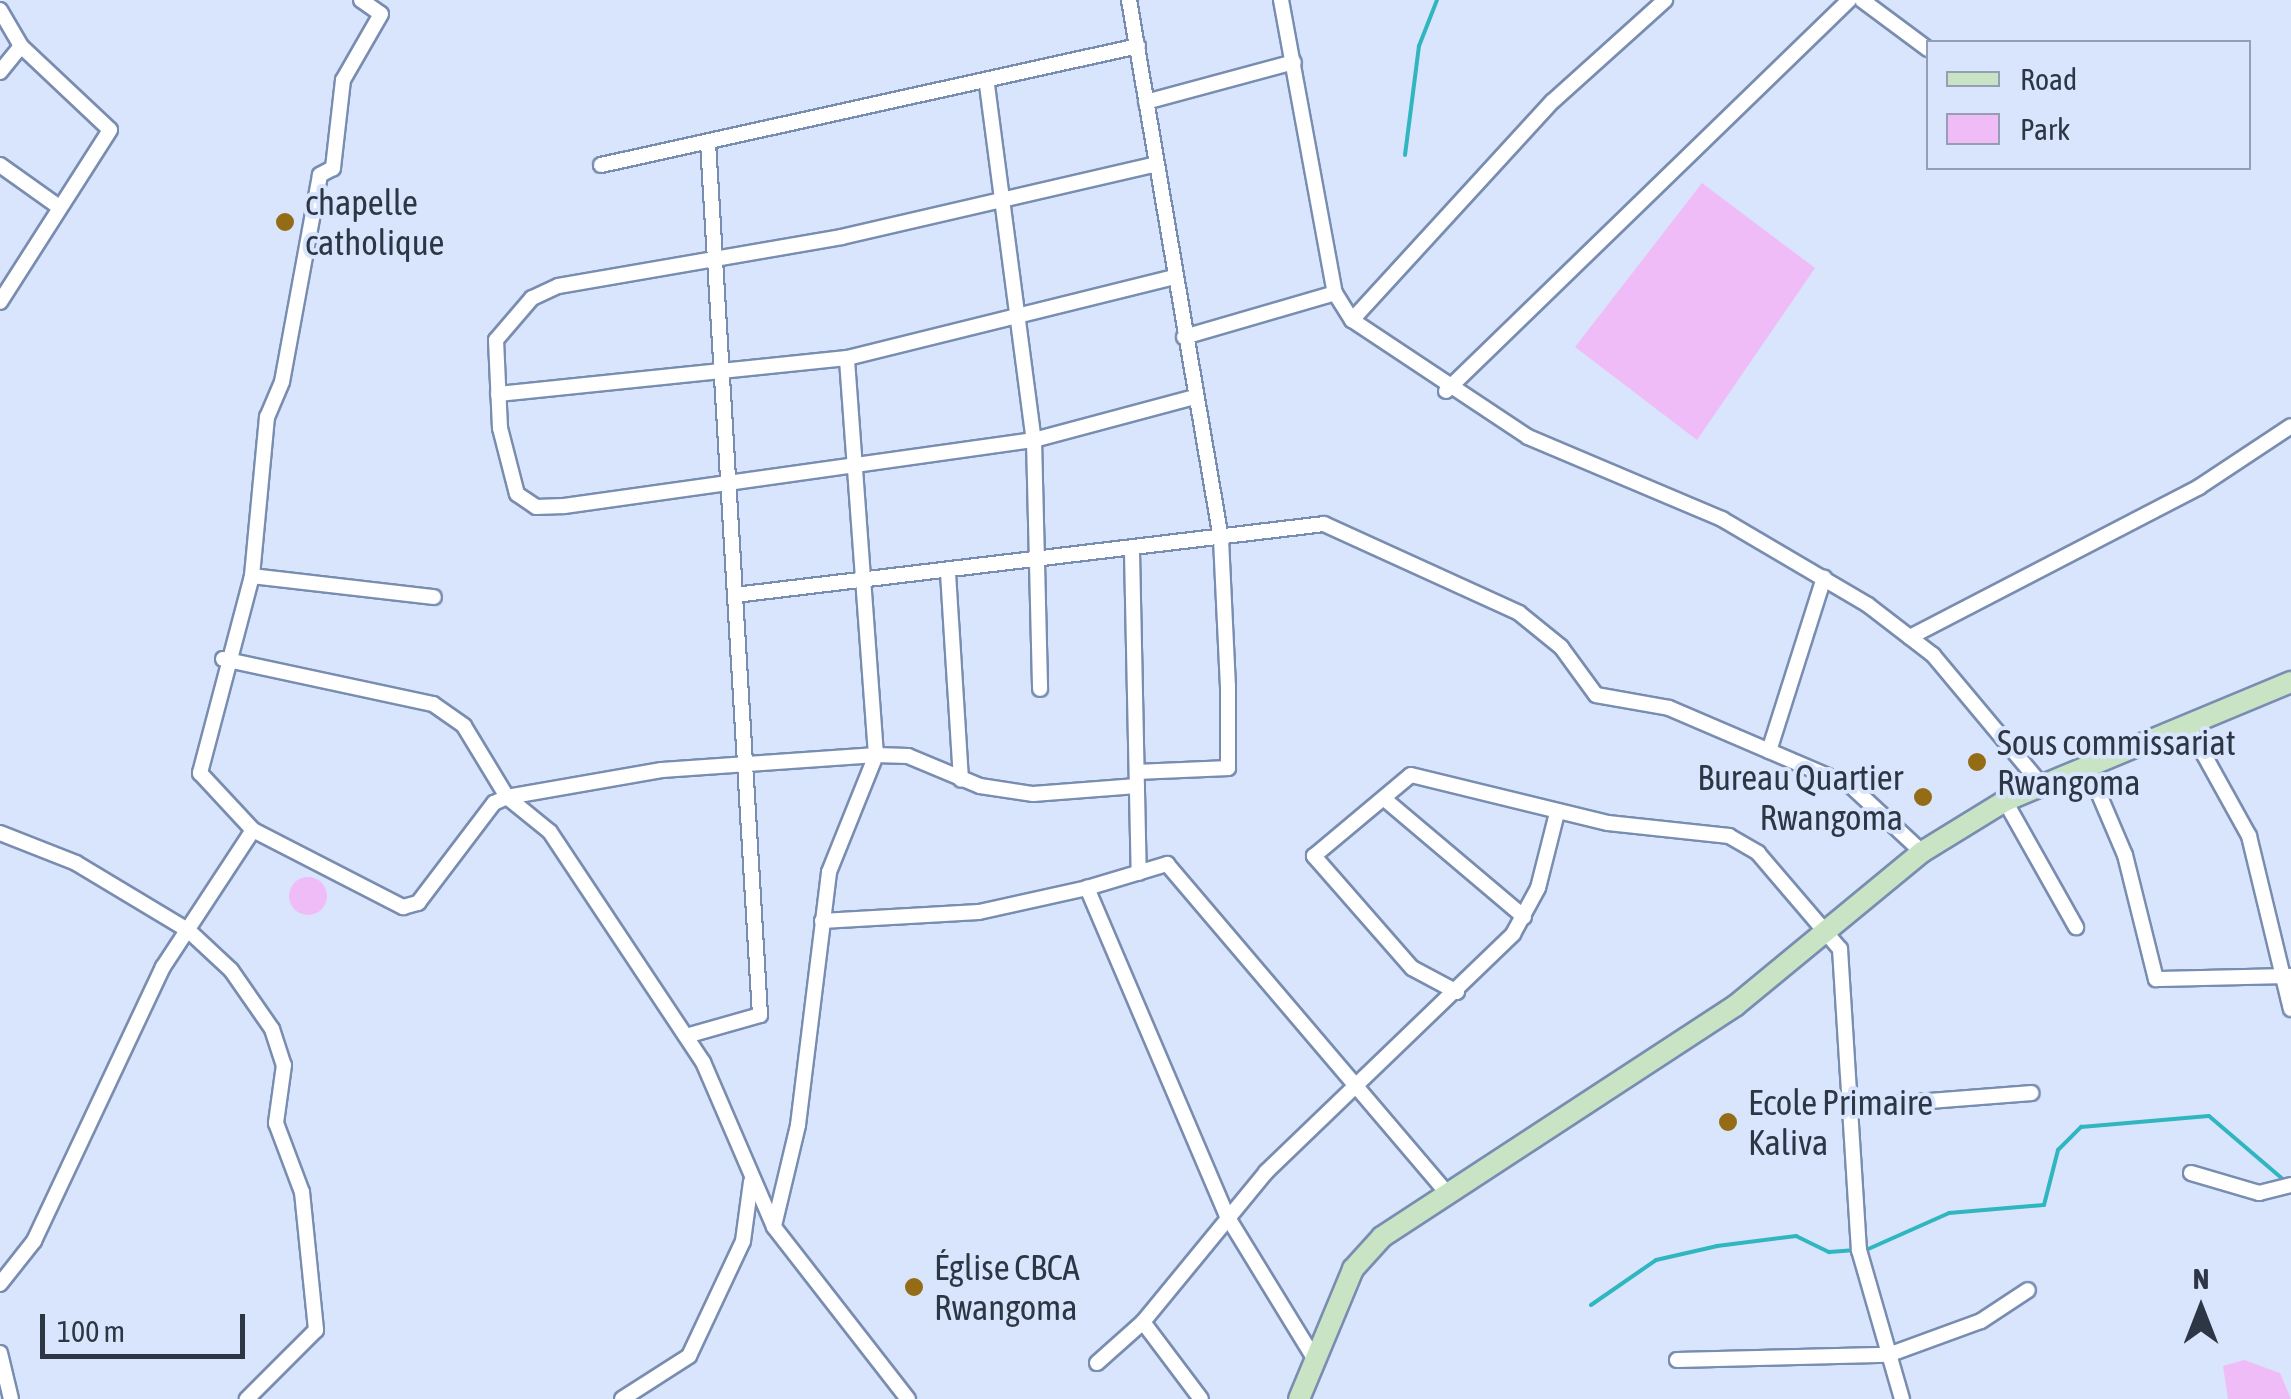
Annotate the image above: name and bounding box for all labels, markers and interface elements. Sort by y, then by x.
legend [1926,40,2251,170]
text: Road [2020,62,2077,96]
text: Park [2020,112,2070,146]
place label: chapelle catholique [305,181,444,263]
marker: chapelle catholique [274,211,296,233]
place label: Sous commissariat Rwangoma [1997,721,2236,803]
marker: Sous commissariat Rwangoma [1966,751,1988,773]
place label: Bureau Quartier Rwangoma [1697,756,1903,838]
marker: Bureau Quartier Rwangoma [1912,786,1934,808]
place label: Ecole Primaire Kaliva [1748,1081,1933,1163]
marker: Ecole Primaire Kaliva [1717,1111,1739,1133]
place label: Église CBCA Rwangoma [934,1246,1080,1328]
north arrow [2151,1259,2251,1359]
text: N [2193,1263,2209,1295]
marker: Église CBCA Rwangoma [903,1276,925,1298]
scale bar [45,1294,250,1356]
text: 100 m [57,1314,125,1348]

